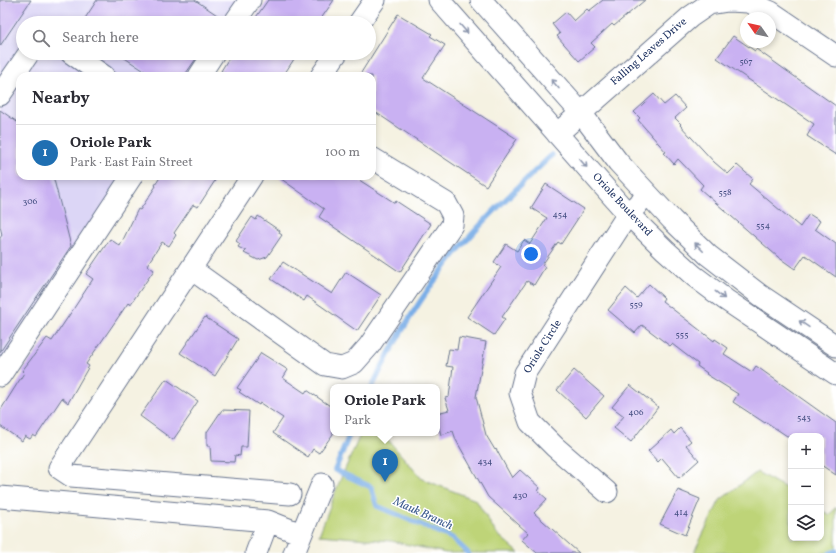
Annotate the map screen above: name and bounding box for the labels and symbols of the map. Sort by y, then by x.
north arrow [740,12,776,48]
street label: Falling Leaves Drive [608,15,690,89]
one-way arrow [460,24,469,35]
house number: 567 [739,55,753,68]
one-way arrow [550,78,559,89]
one-way arrow [578,158,587,168]
street label: Oriole Boulevard [589,170,655,240]
house number: 558 [718,186,732,199]
house number: 306 [23,195,38,208]
house number: 454 [553,208,567,221]
house number: 554 [756,219,770,232]
one-way arrow [694,242,704,252]
your location [521,244,541,264]
one-way arrow [715,291,726,300]
house number: 559 [629,298,643,311]
street label: Oriole Circle [521,317,565,377]
one-way arrow [798,320,809,328]
house number: 555 [676,328,689,341]
house number: 406 [628,406,644,419]
house number: 543 [797,411,811,424]
pin: 1 [372,449,398,482]
house number: 434 [477,455,493,468]
house number: 430 [513,489,528,502]
water label: Mauk Branch [390,493,455,534]
house number: 414 [674,506,688,519]

